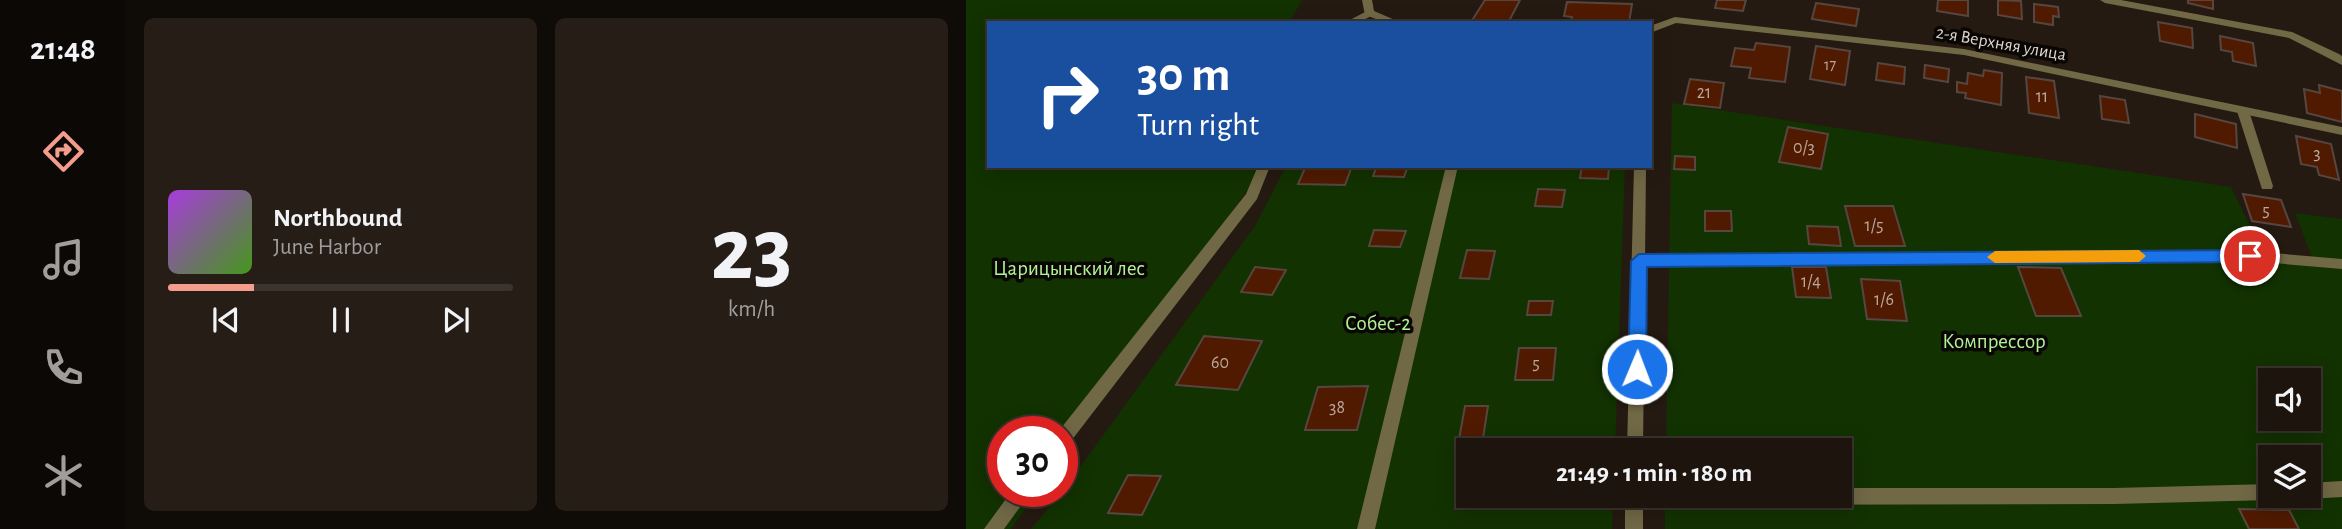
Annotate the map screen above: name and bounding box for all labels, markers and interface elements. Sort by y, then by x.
street label: 2-я Верхняя улица [1935,24,2067,64]
text: 21:48 [30,33,96,65]
icon: right [1022,49,1113,140]
text: 30 m [1137,51,1231,100]
house number: 17 [1824,57,1836,73]
house number: 21 [1697,84,1711,102]
house number: 11 [2036,88,2048,106]
text: Turn right [1137,109,1259,141]
icon: directions [39,127,88,176]
house number: 0/3 [1793,139,1815,157]
house number: 3 [2313,145,2321,163]
house number: 5 [2262,202,2270,220]
text: Northbound [273,205,402,231]
text: 23 [710,205,793,296]
house number: 1/5 [1865,217,1883,235]
pin [2220,226,2280,286]
icon: music [39,235,88,284]
text: June Harbor [273,236,381,259]
icon: arrive [2231,237,2269,275]
park label: Царицынский лес [993,258,1145,279]
house number: 1/4 [1801,273,1821,291]
house number: 1/6 [1874,291,1894,309]
text: km/h [728,298,775,321]
icon: previous [207,301,245,339]
icon: pause [322,301,360,339]
icon: next [437,301,475,339]
park label: Собес-2 [1345,313,1411,334]
park label: Компрессор [1942,331,2046,352]
position arrow [1600,332,1674,406]
icon: phone [39,343,88,392]
house number: 60 [1211,354,1229,372]
house number: 5 [1532,355,1540,373]
map controls [2258,368,2321,508]
button: sound [2258,368,2321,431]
house number: 38 [1329,399,1345,417]
speed limit sign: 30 [987,416,1078,507]
button: layers [2258,445,2321,508]
icon: climate [39,451,88,500]
text: 21:49 · 1 min · 180 m [1556,460,1752,486]

